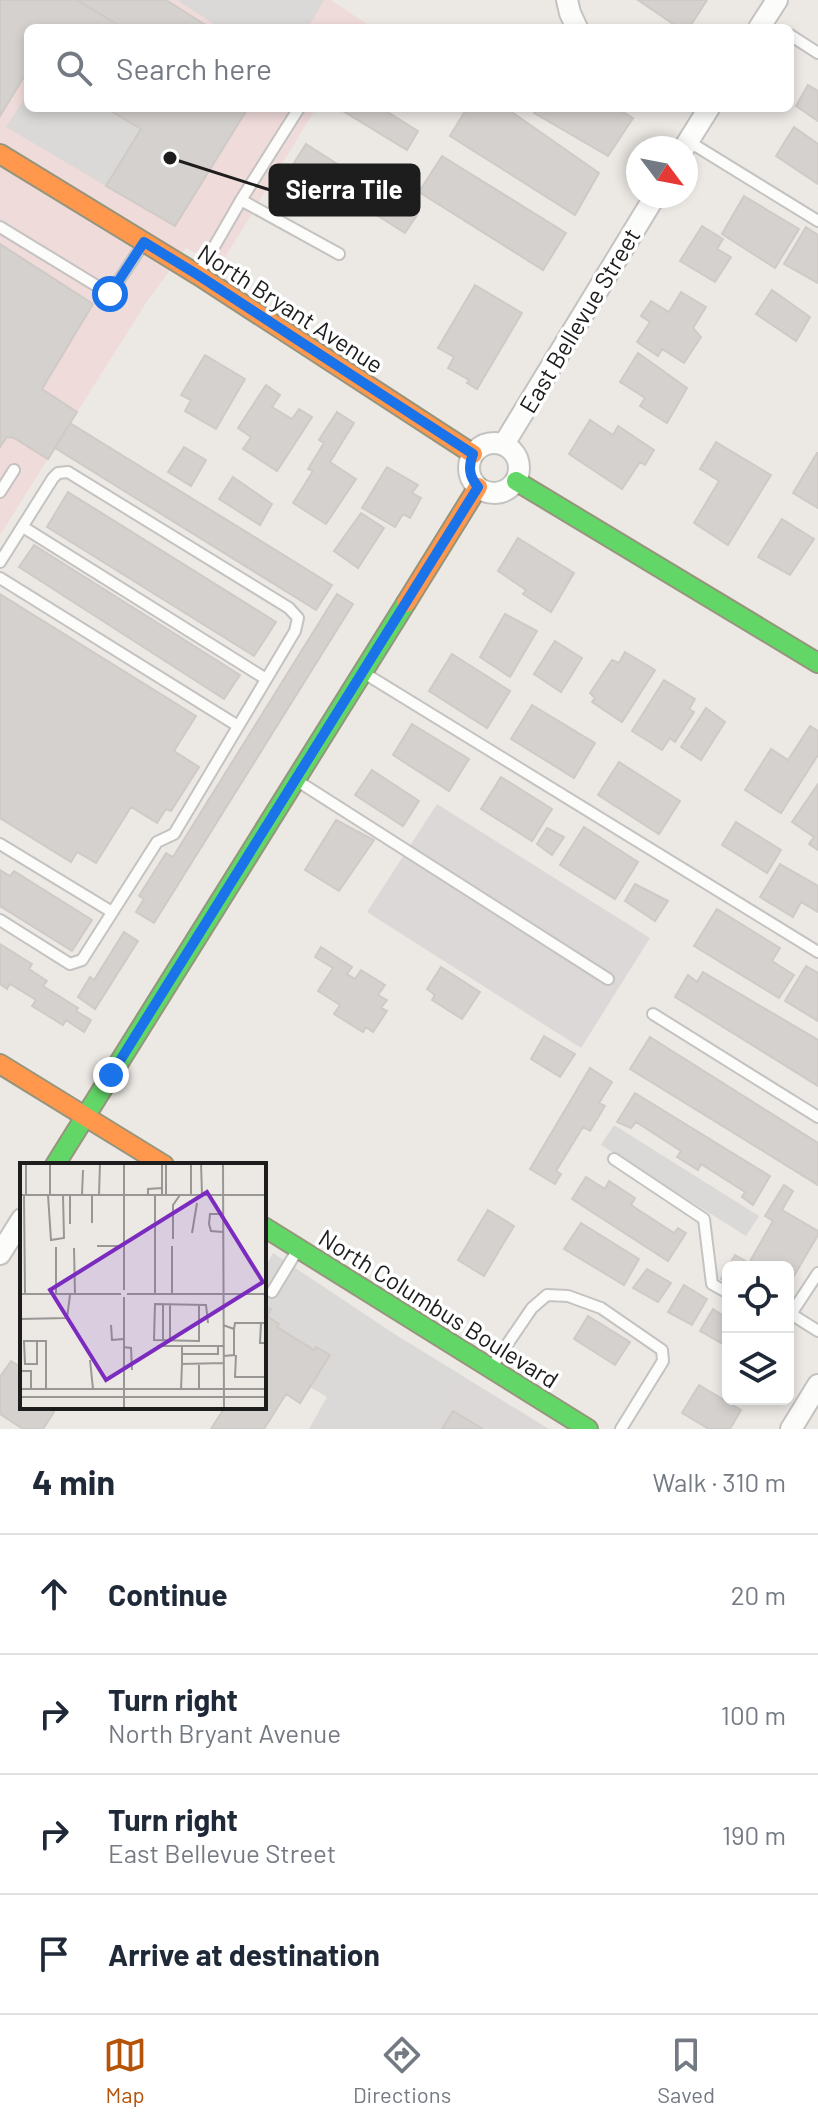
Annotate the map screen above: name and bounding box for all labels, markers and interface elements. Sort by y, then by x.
search box [24,24,794,112]
icon: search [52,46,96,90]
text: Search here [116,50,272,86]
north arrow [626,136,698,208]
callout: Sierra Tile [270,165,419,215]
text: Sierra Tile [285,173,403,204]
street label: East Bellevue Street [512,222,646,418]
street label: North Bryant Avenue [193,237,389,379]
route start [92,276,128,312]
route end [93,1057,129,1093]
inset map [20,1163,266,1409]
street label: North Columbus Boulevard [314,1222,564,1394]
map controls [722,1261,794,1405]
button: locate [722,1261,794,1333]
button: layers [722,1333,794,1405]
text: 4 min [32,1461,115,1502]
text: Walk · 310 m [653,1466,786,1497]
icon: ahead [32,1572,76,1616]
text: Continue [108,1576,228,1612]
text: 20 m [731,1579,786,1610]
text: Turn right [108,1681,238,1717]
icon: right [32,1692,76,1736]
text: 100 m [721,1699,786,1730]
text: North Bryant Avenue [108,1717,341,1748]
text: Turn right [108,1801,238,1837]
icon: right [32,1812,76,1856]
text: 190 m [722,1819,786,1850]
text: East Bellevue Street [108,1837,336,1868]
icon: arrive [32,1932,76,1976]
text: Arrive at destination [108,1936,380,1972]
tab: Map [103,2033,147,2107]
tab: Directions [353,2033,451,2107]
tab: Saved [657,2033,715,2107]

